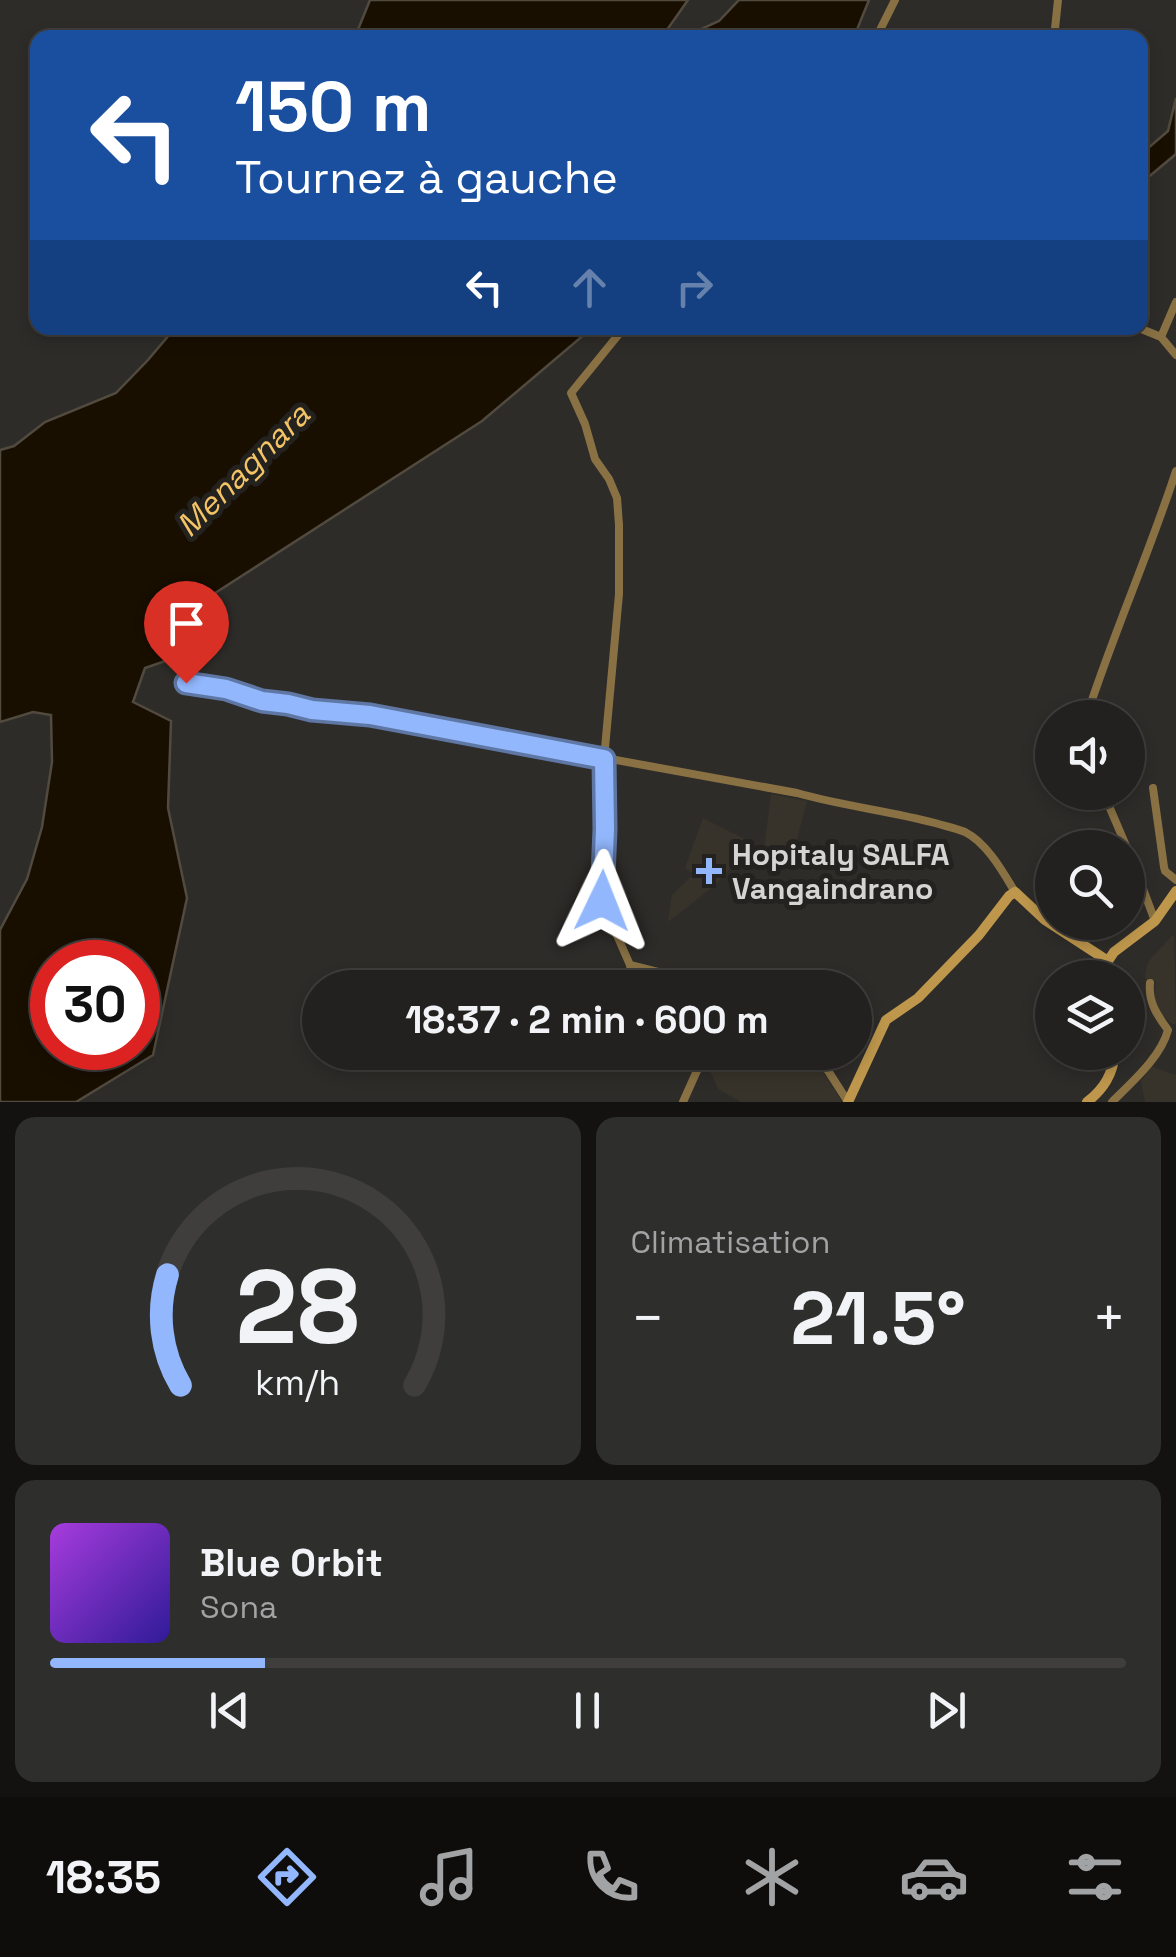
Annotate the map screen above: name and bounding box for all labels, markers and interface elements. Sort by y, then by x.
text: 150 m [235,62,432,151]
icon: left [70,70,200,200]
text: Tournez à gauche [235,149,618,206]
icon: left [457,260,512,315]
icon: ahead [562,260,617,315]
icon: right [667,260,722,315]
water label: Menagnara [168,394,319,545]
pin [144,581,229,684]
icon: arrive [159,596,214,651]
map controls [1035,700,1145,1070]
button: sound [1035,700,1145,810]
button: search [1035,830,1145,940]
place label: Hopitaly SALFA Vangaindrano [732,835,949,908]
position arrow [550,849,654,953]
marker: Hopitaly SALFA Vangaindrano [696,858,722,884]
speed limit sign: 30 [30,940,160,1070]
button: layers [1035,960,1145,1070]
text: 18:37 · 2 min · 600 m [405,996,769,1044]
text: Climatisation [631,1222,830,1262]
text: 28 [236,1241,360,1373]
text: 21.5° [791,1270,966,1366]
text: − [631,1283,665,1353]
text: + [1092,1283,1126,1353]
text: km/h [255,1360,340,1405]
text: Blue Orbit [200,1539,383,1587]
text: Sona [200,1587,277,1627]
icon: previous [202,1683,257,1738]
icon: pause [560,1683,615,1738]
icon: next [919,1683,974,1738]
icon: directions [252,1842,322,1912]
icon: music [414,1842,484,1912]
icon: phone [576,1842,646,1912]
icon: climate [737,1842,807,1912]
icon: car [899,1842,969,1912]
icon: filters [1060,1842,1130,1912]
text: 18:35 [46,1849,161,1906]

